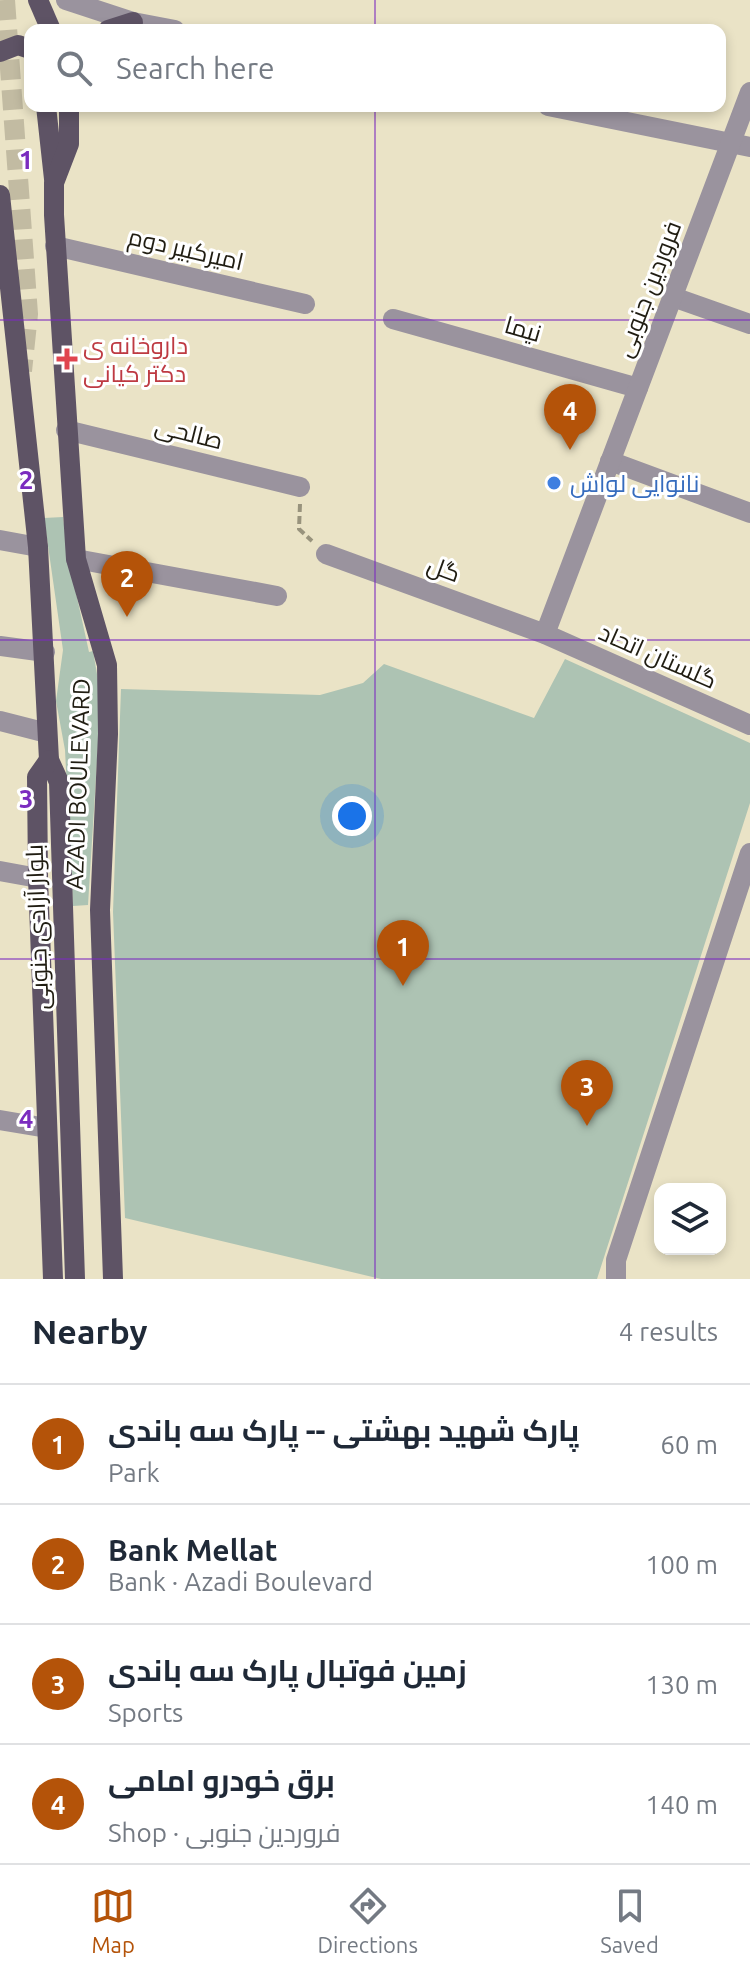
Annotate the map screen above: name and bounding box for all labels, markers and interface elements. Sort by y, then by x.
search box [24,24,726,112]
icon: search [52,46,96,90]
text: Search here [116,51,275,85]
text: 1 [19,145,33,174]
street label: فروردین جنوبی [610,217,687,361]
street label: امیرکبیر دوم [125,223,246,278]
street label: نیما [502,311,544,347]
place label: داروخانه ی دکتر کیانی [83,332,188,388]
marker: داروخانه ی دکتر کیانی [58,350,76,368]
pin: 4 [544,384,596,450]
street label: صالحی [152,412,226,455]
text: 2 [19,465,33,494]
place label: نانوایی لواش [570,470,699,498]
marker: نانوایی لواش [545,474,563,492]
pin: 2 [101,551,153,617]
street label: گل [424,551,464,588]
street label: گلستان اتحاد [595,618,721,695]
street label: AZADI BOULEVARD [61,678,95,890]
text: 3 [19,784,33,813]
your location [332,796,372,836]
street label: بلوار آزادی جنوبی [21,844,54,1010]
pin: 1 [377,920,429,986]
pin: 3 [561,1060,613,1126]
text: 4 [19,1104,33,1133]
map controls [654,1183,726,1255]
button: layers [654,1183,726,1255]
text: Nearby [32,1312,147,1350]
text: 4 results [619,1317,718,1346]
text: پارک شهید بهشتی -- پارک سه باندی [108,1413,579,1447]
text: 1 [51,1430,65,1459]
text: 60 m [660,1430,718,1459]
text: Park [108,1458,160,1487]
text: Bank Mellat [108,1533,277,1567]
text: 2 [51,1550,65,1579]
text: 100 m [646,1550,718,1579]
text: Bank · Azadi Boulevard [108,1567,373,1596]
text: زمین فوتبال پارک سه باندی [108,1653,467,1687]
text: 3 [51,1670,65,1699]
text: 130 m [646,1670,718,1699]
text: Sports [108,1698,183,1727]
text: برق خودرو امامی [108,1763,335,1797]
text: 4 [51,1790,65,1819]
text: 140 m [646,1790,718,1819]
text: Shop · فروردین جنوبی [108,1818,340,1847]
tab: Map [91,1884,135,1957]
tab: Directions [317,1884,418,1957]
tab: Saved [600,1884,659,1957]

